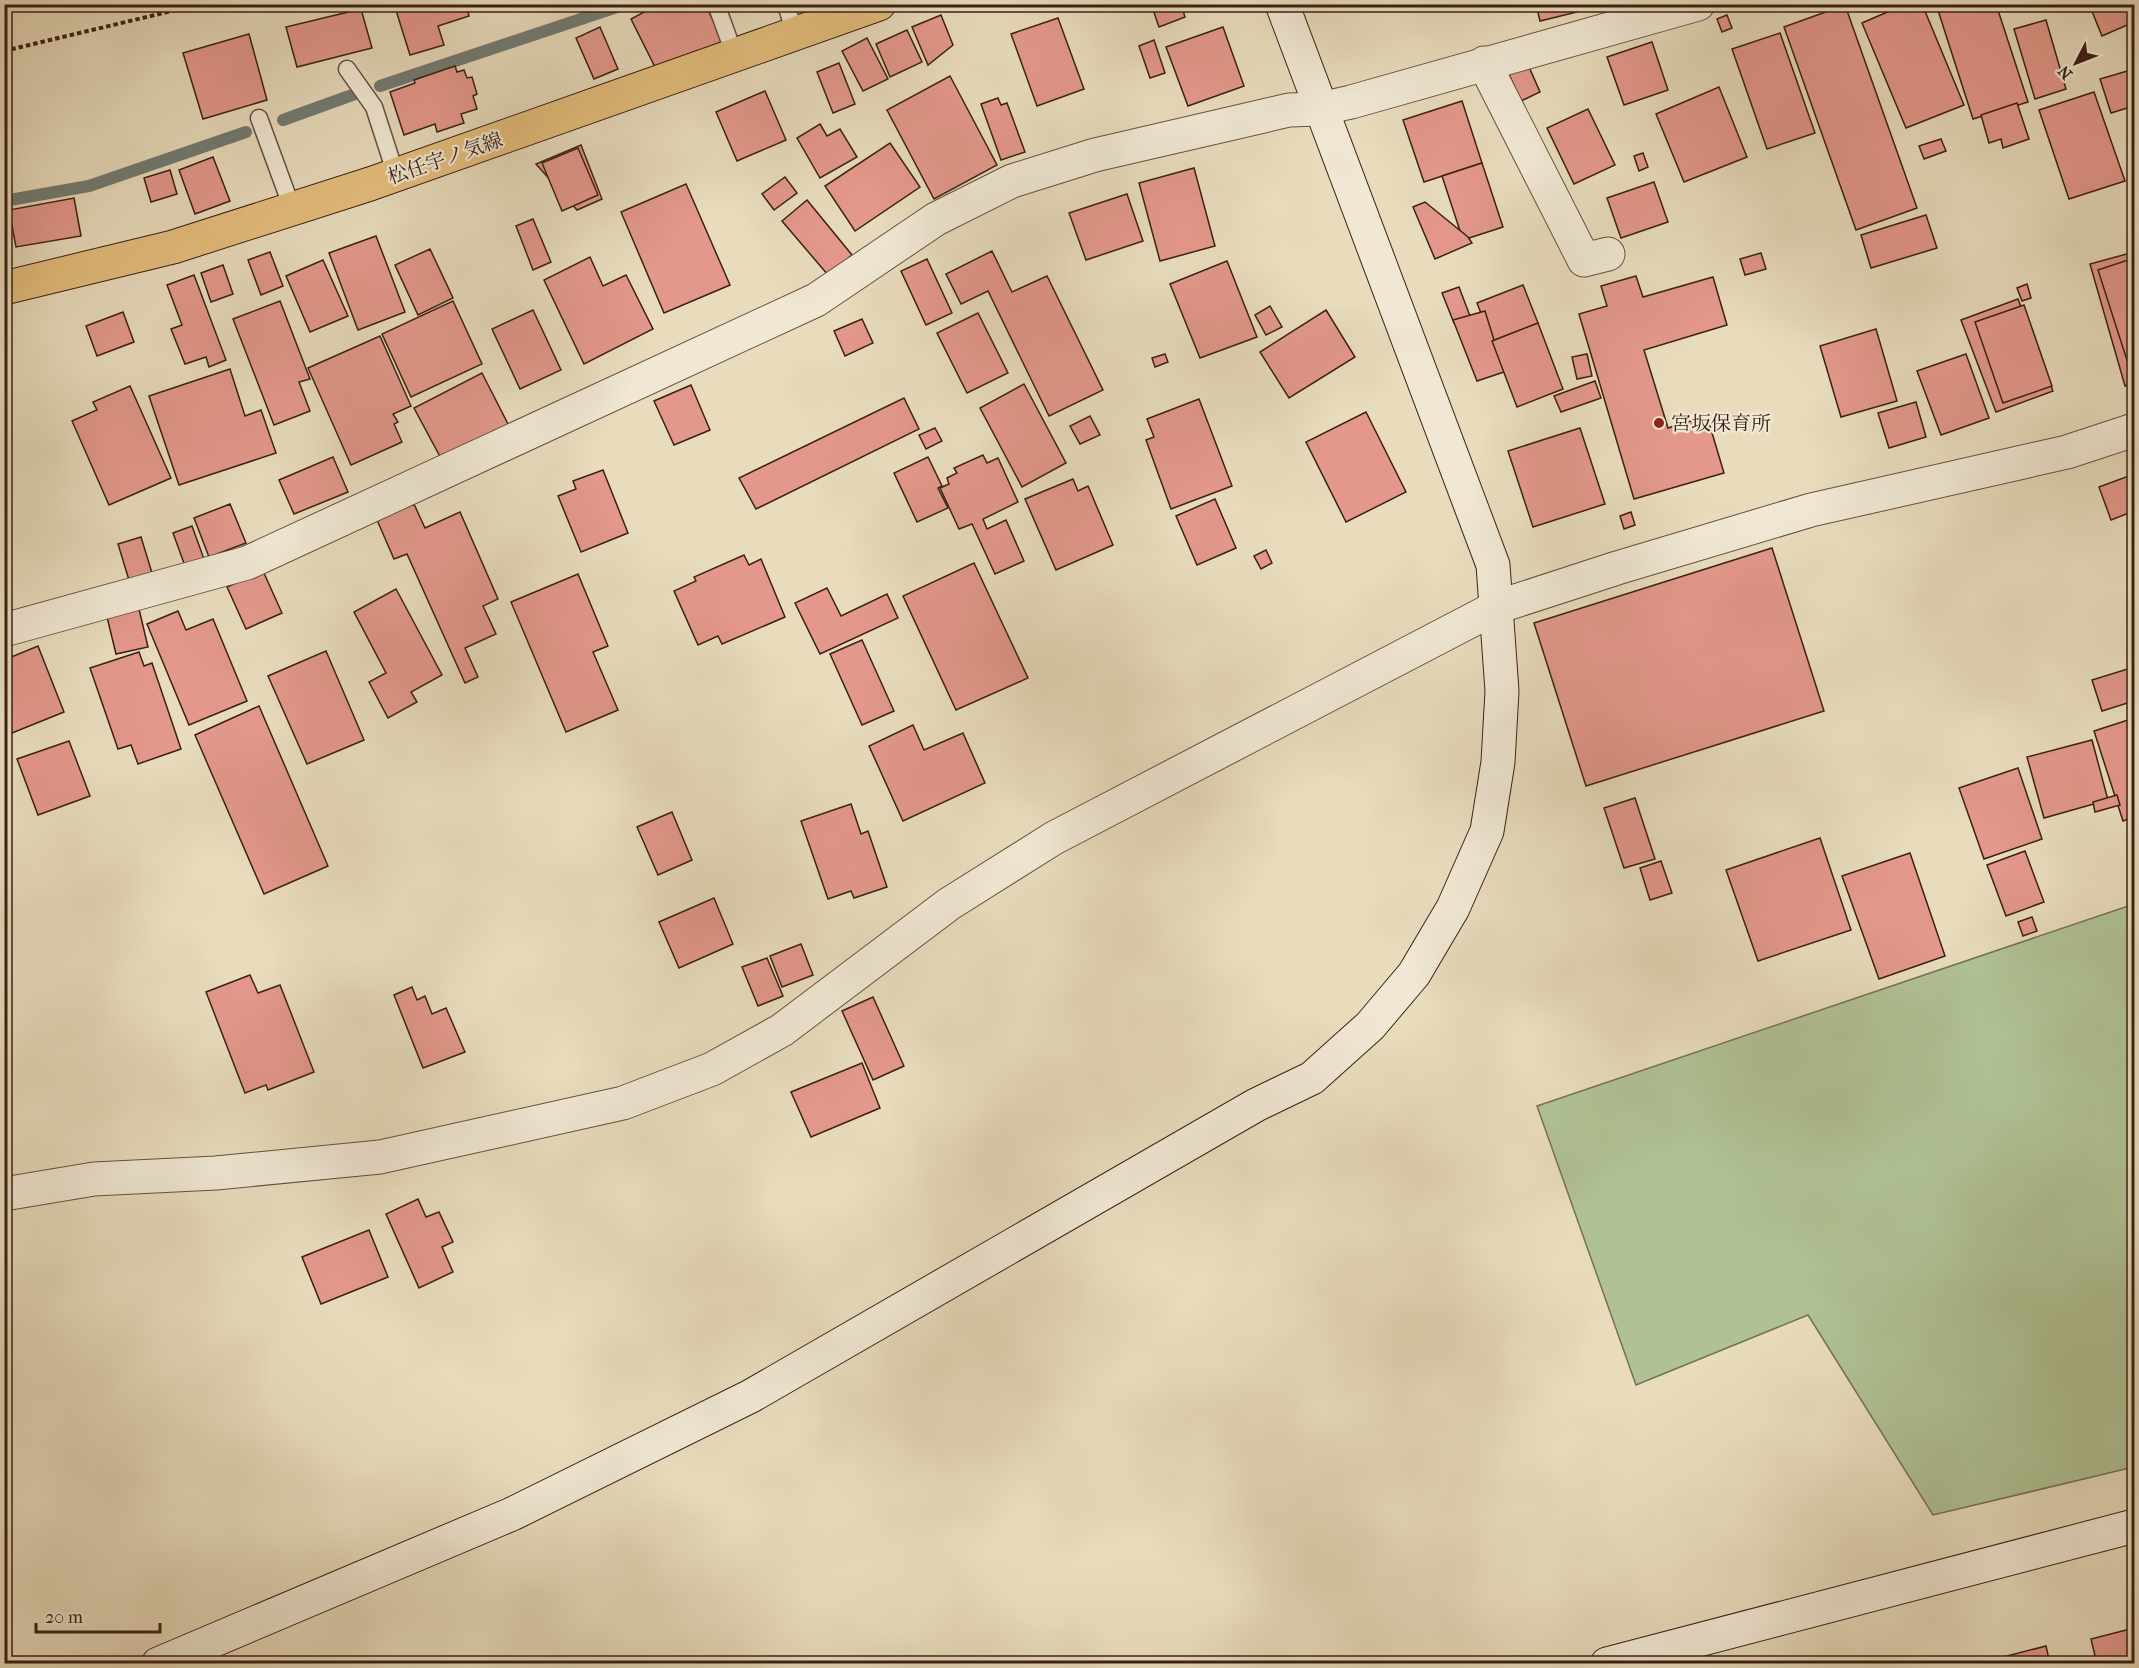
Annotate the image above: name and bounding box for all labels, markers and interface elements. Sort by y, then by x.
north arrow [2046,33,2106,93]
text: N [2054,61,2076,84]
street label: 松任宇ノ気線 [385,128,506,189]
place label: 宮坂保育所 [1671,412,1771,435]
marker: 宮坂保育所 [1652,416,1666,430]
scale bar [36,1596,160,1634]
text: 20 m [45,1607,83,1628]

